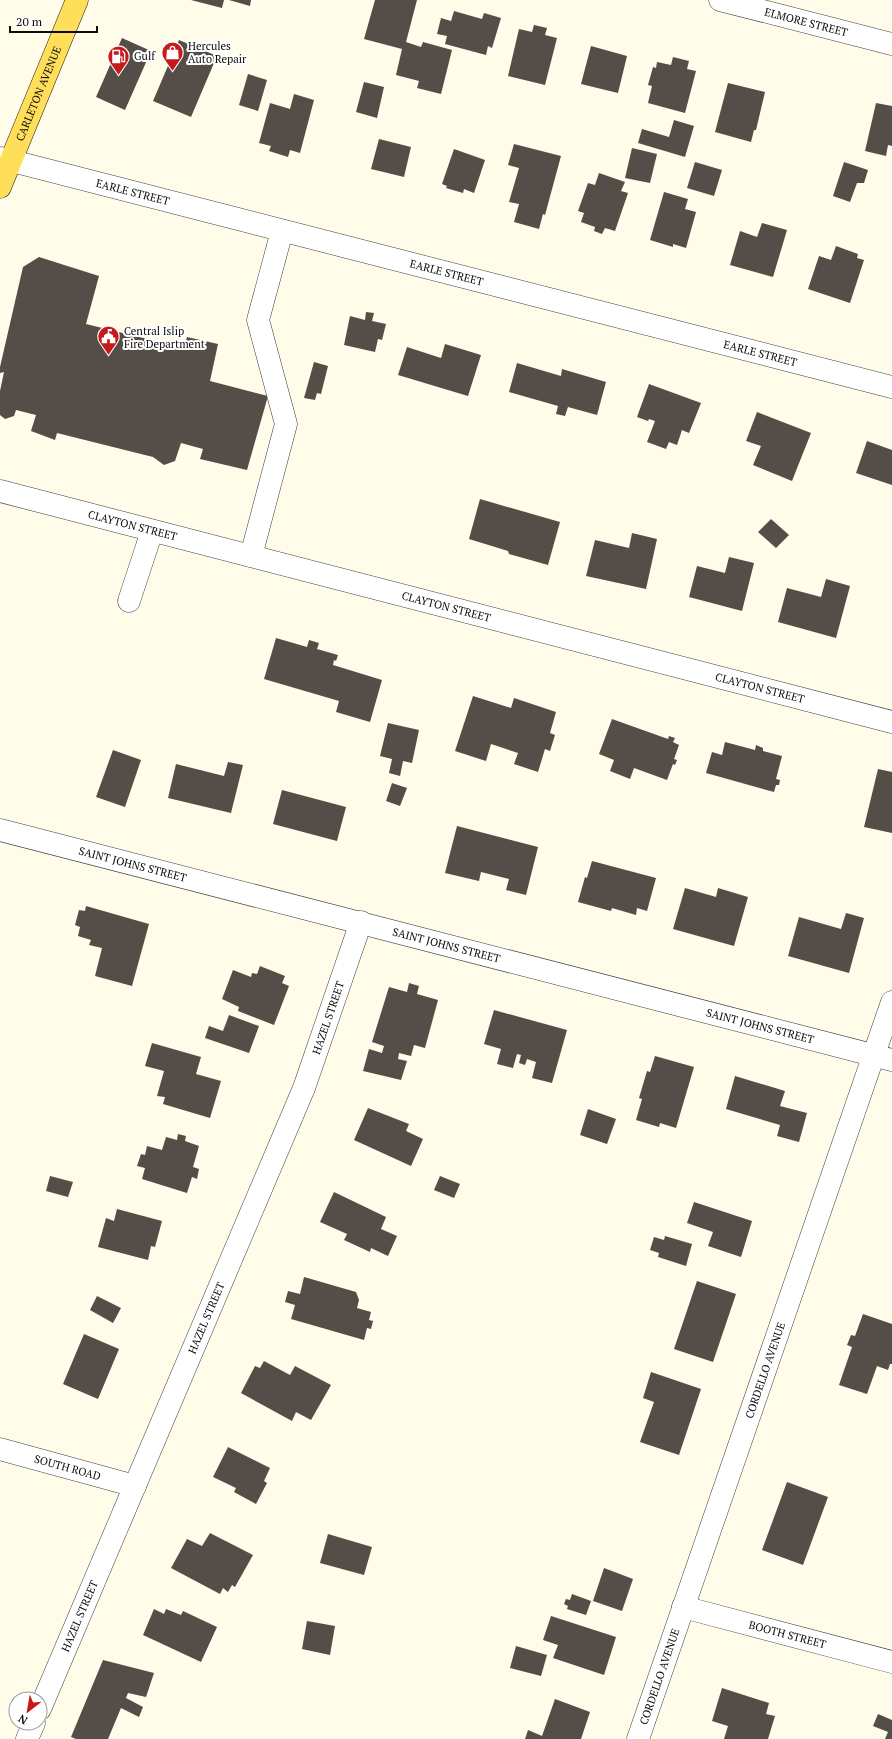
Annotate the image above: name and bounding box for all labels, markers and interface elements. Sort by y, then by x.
street label: ELMORE STREET [763,5,850,39]
scale bar [10,8,97,34]
text: 20 m [16,14,43,29]
shop icon: Hercules Auto Repair [159,39,185,72]
place label: Hercules Auto Repair [188,39,247,66]
fuel station icon: Gulf [106,43,132,76]
street label: CARLETON AVENUE [13,44,64,143]
place label: Gulf [134,49,156,63]
street label: EARLE STREET [94,176,171,208]
street label: EARLE STREET [408,256,485,289]
public building icon: Central Islip Fire Department [96,324,122,357]
place label: Central Islip Fire Department [124,324,205,351]
street label: EARLE STREET [722,337,799,369]
street label: CLAYTON STREET [87,507,179,544]
street label: CLAYTON STREET [400,588,493,625]
street label: CLAYTON STREET [714,670,806,706]
street label: SAINT JOHNS STREET [77,844,188,885]
street label: SAINT JOHNS STREET [391,924,502,966]
street label: HAZEL STREET [309,979,347,1056]
street label: SAINT JOHNS STREET [705,1005,816,1047]
street label: HAZEL STREET [185,1280,228,1356]
street label: CORDELLO AVENUE [742,1320,788,1420]
street label: SOUTH ROAD [33,1452,103,1483]
street label: HAZEL STREET [58,1578,101,1654]
street label: BOOTH STREET [747,1618,828,1651]
street label: CORDELLO AVENUE [636,1627,683,1727]
north arrow [8,1691,48,1731]
text: N [15,1711,30,1728]

